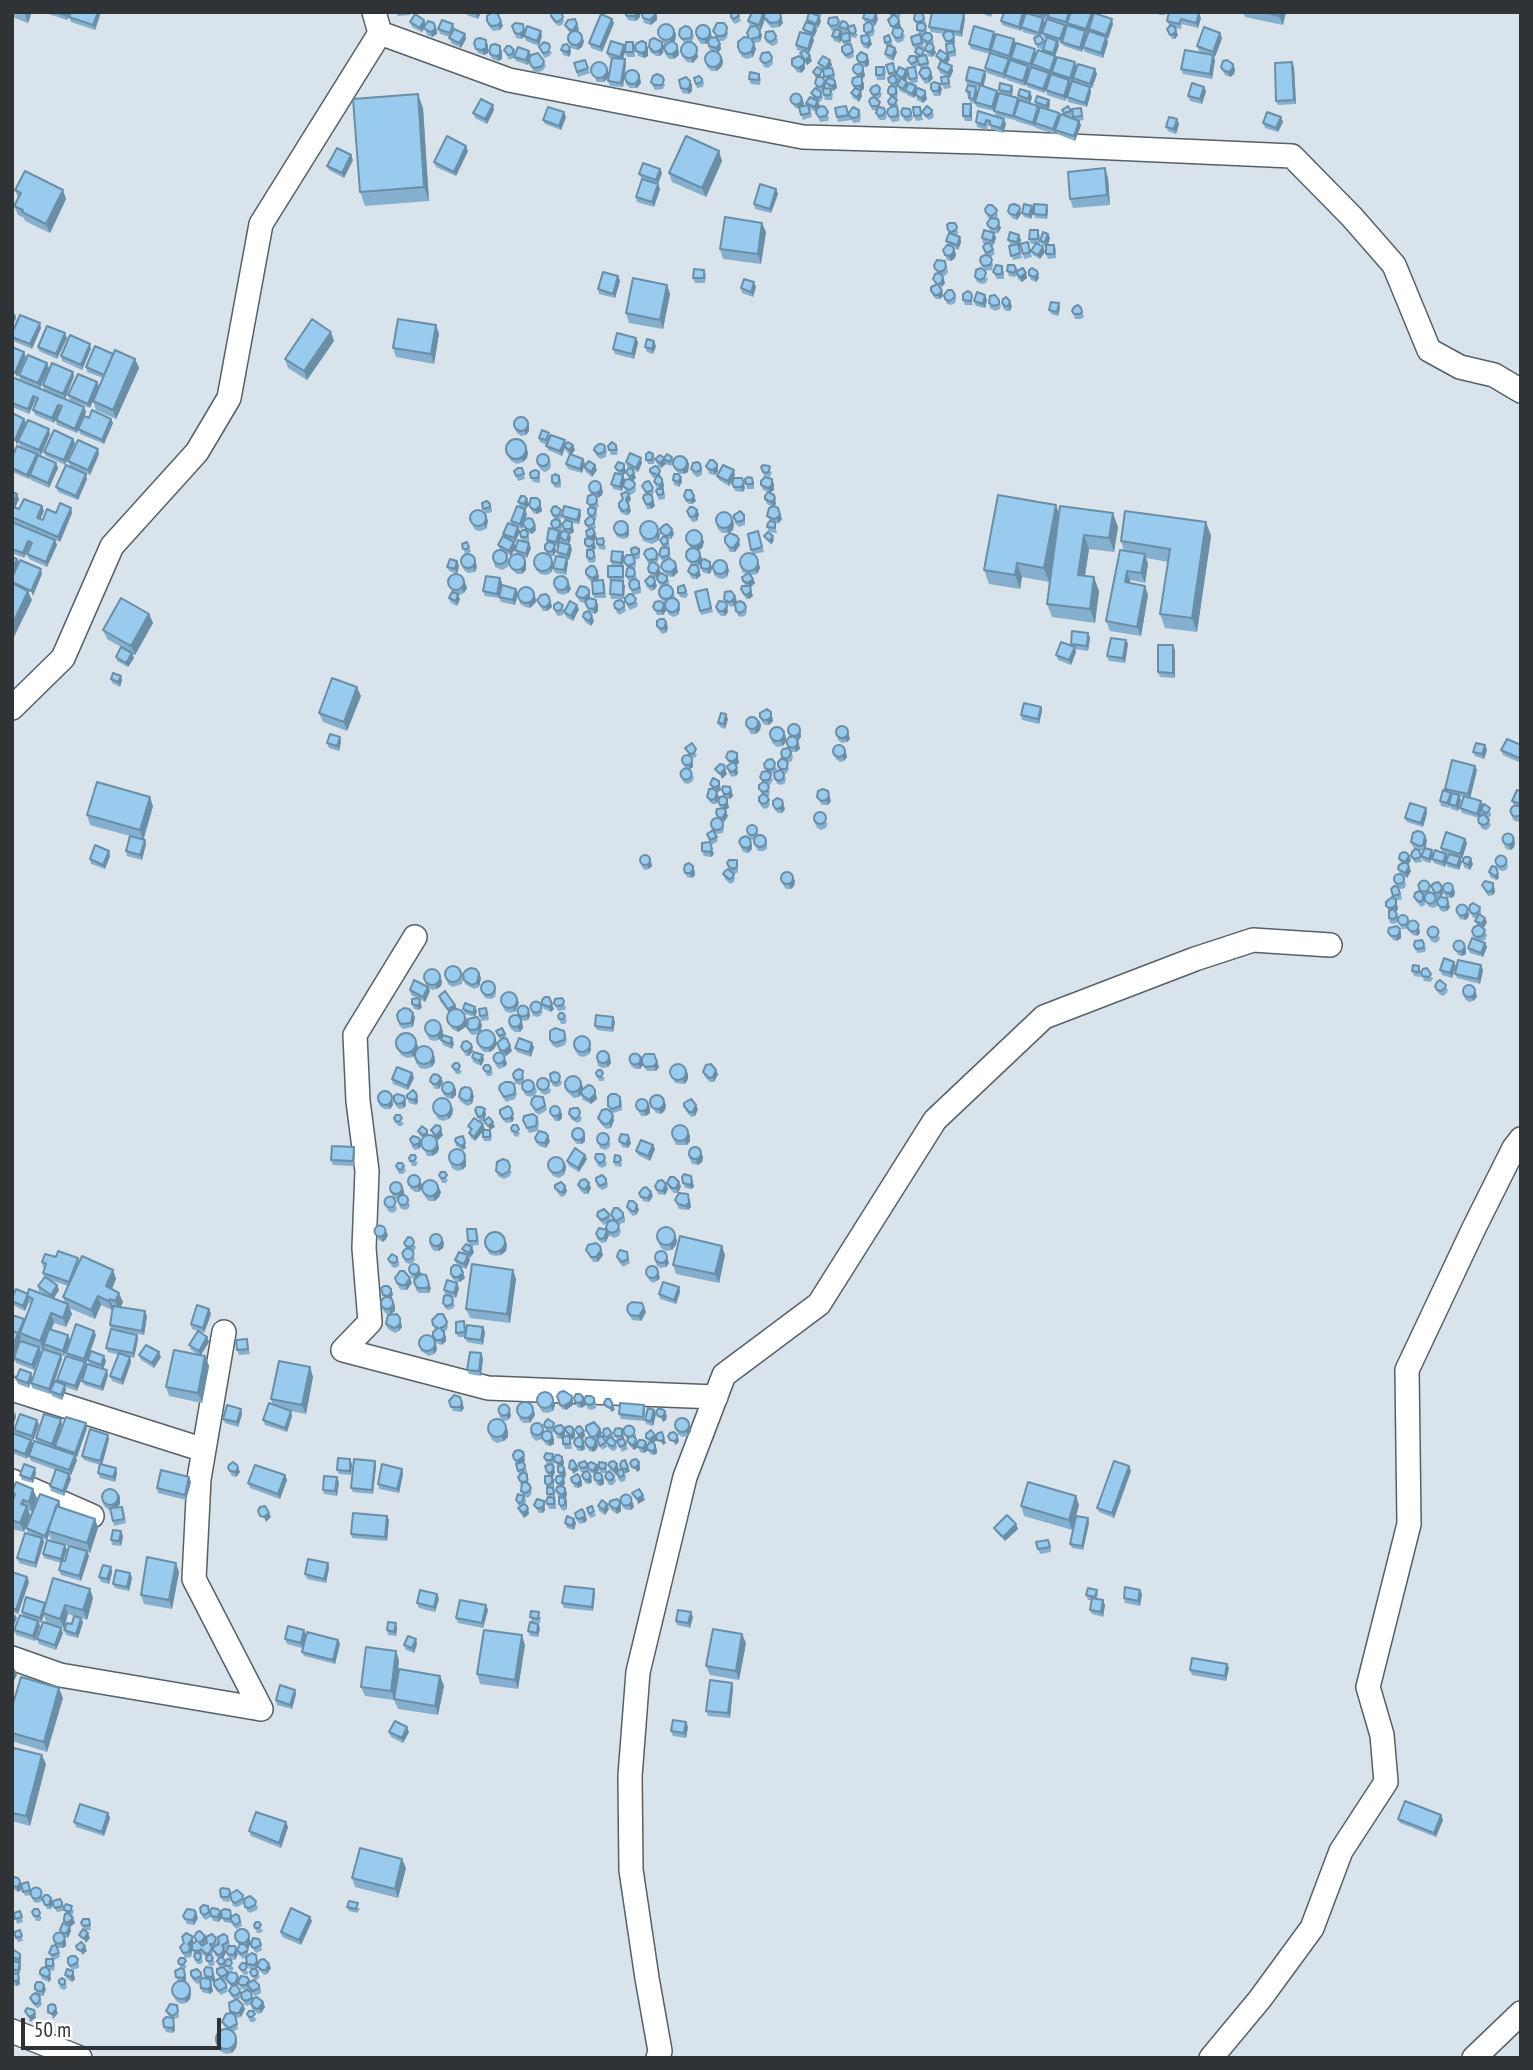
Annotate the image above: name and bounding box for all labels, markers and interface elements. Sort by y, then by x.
scale bar [24,2004,224,2048]
text: 50 m [34,2016,71,2043]

